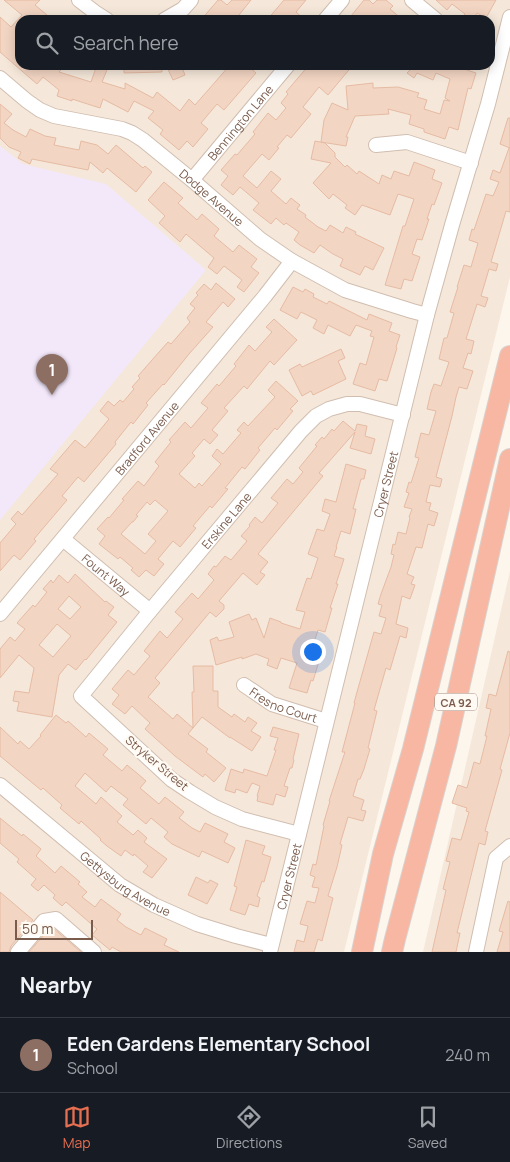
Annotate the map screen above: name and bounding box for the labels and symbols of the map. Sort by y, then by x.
street label: Bennington Lane [204,81,277,164]
street label: Dodge Avenue [176,165,248,230]
pin: 1 [36,354,68,395]
street label: Bradford Avenue [111,398,182,479]
street label: Cryer Street [369,449,402,519]
street label: Erskine Lane [197,488,255,552]
street label: Fount Way [78,550,134,600]
your location [300,639,326,665]
street label: Fresno Court [247,683,320,726]
road number: CA 92 [435,694,477,710]
street label: Stryker Street [122,732,192,795]
street label: Cryer Street [272,841,305,911]
street label: Gettysburg Avenue [77,847,173,920]
scale bar [15,917,92,940]

